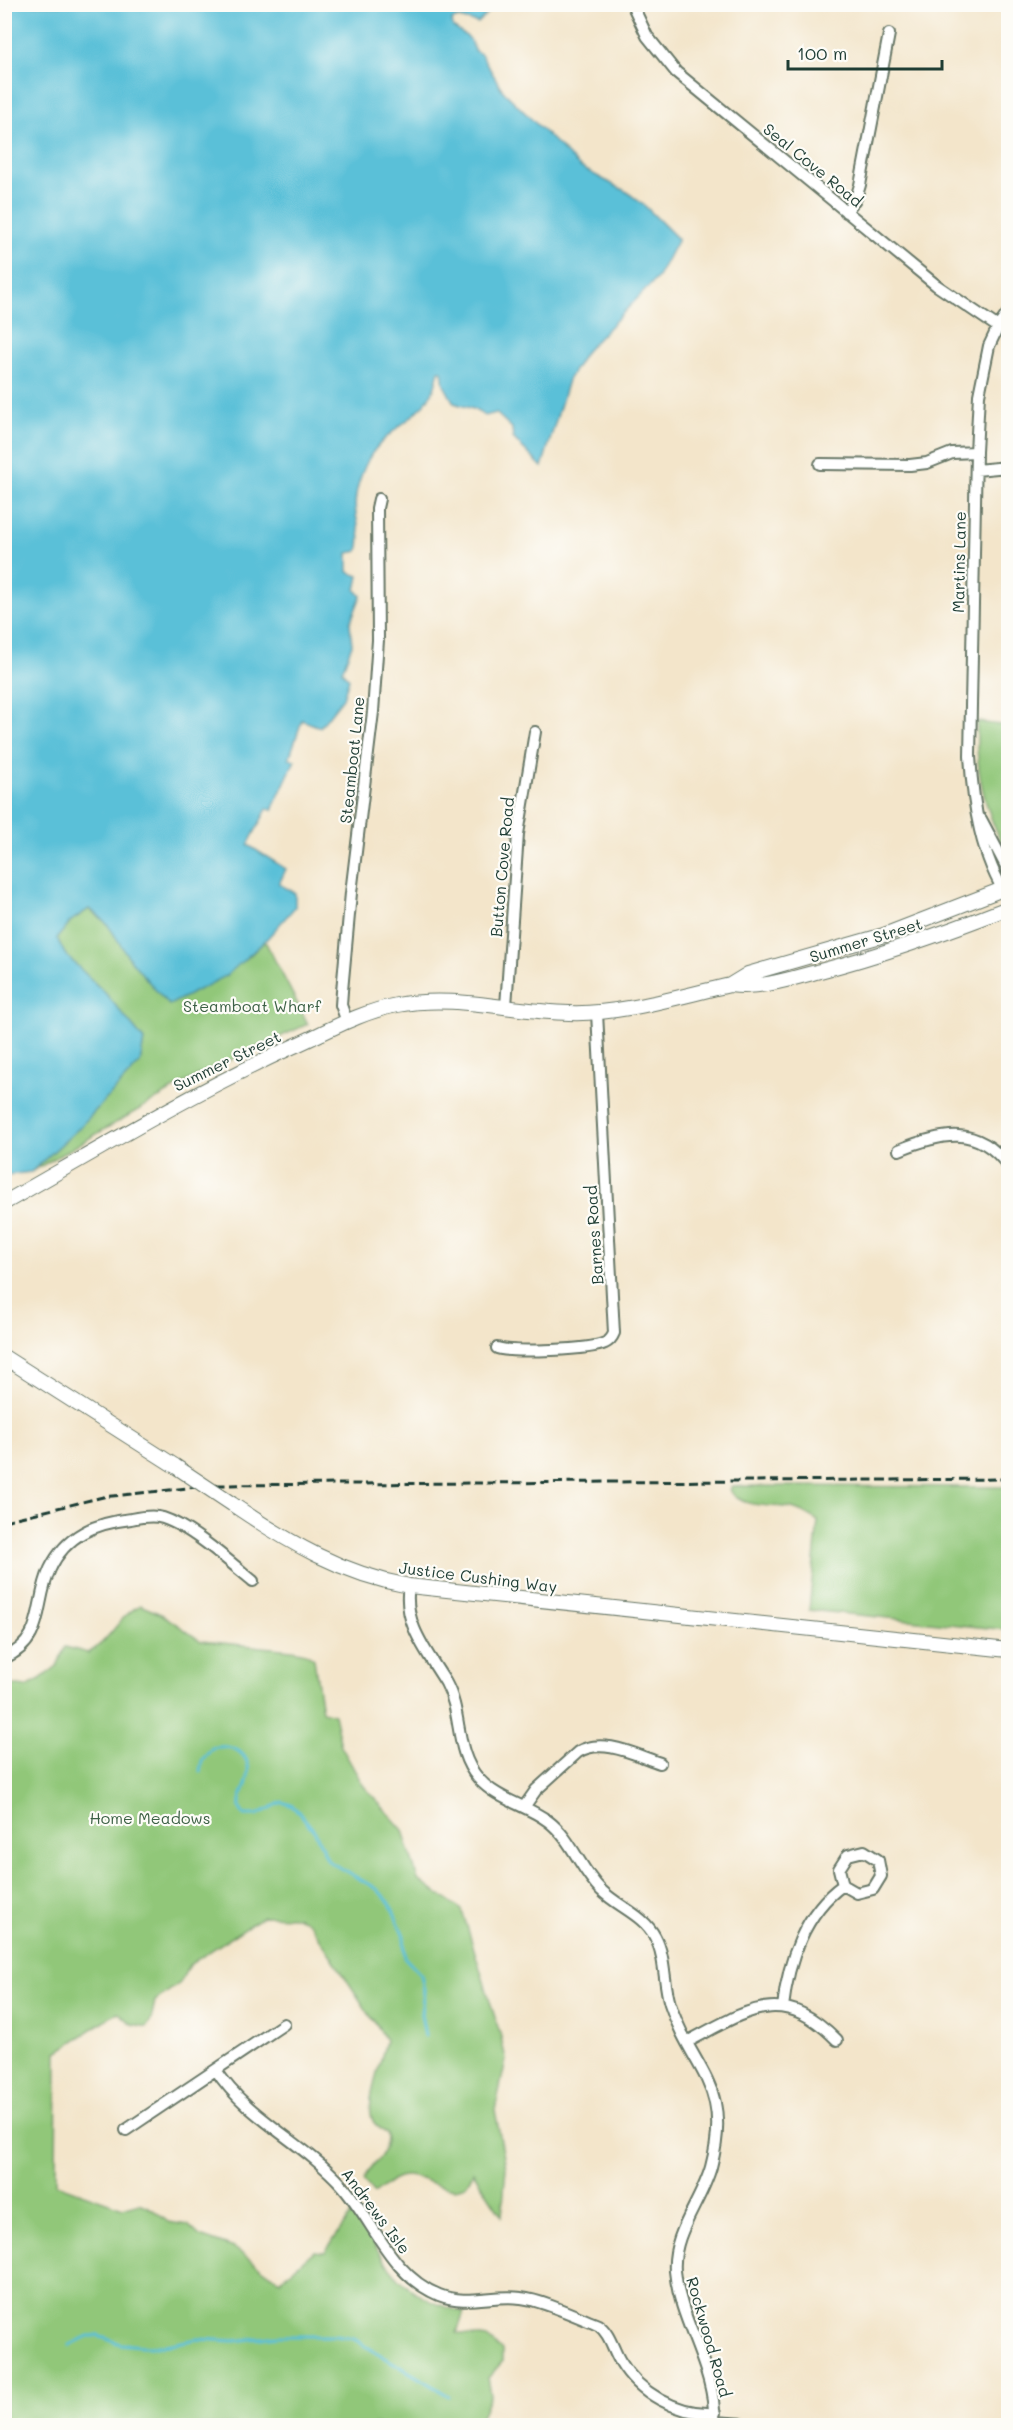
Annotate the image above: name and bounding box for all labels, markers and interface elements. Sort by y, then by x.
scale bar [788,33,942,71]
text: 100 m [797,41,847,65]
street label: Seal Cove Road [759,118,867,211]
street label: Martins Lane [947,511,970,613]
street label: Steamboat Lane [334,695,369,825]
street label: Button Cove Road [485,796,518,938]
street label: Summer Street [807,912,925,967]
park label: Steamboat Wharf [183,995,322,1016]
street label: Summer Street [169,1025,284,1096]
street label: Barnes Road [580,1185,607,1285]
street label: Justice Cushing Way [398,1556,558,1597]
park label: Home Meadows [89,1807,211,1828]
street label: Andrews Isle [337,2164,415,2258]
street label: Rockwood Road [682,2274,737,2399]

